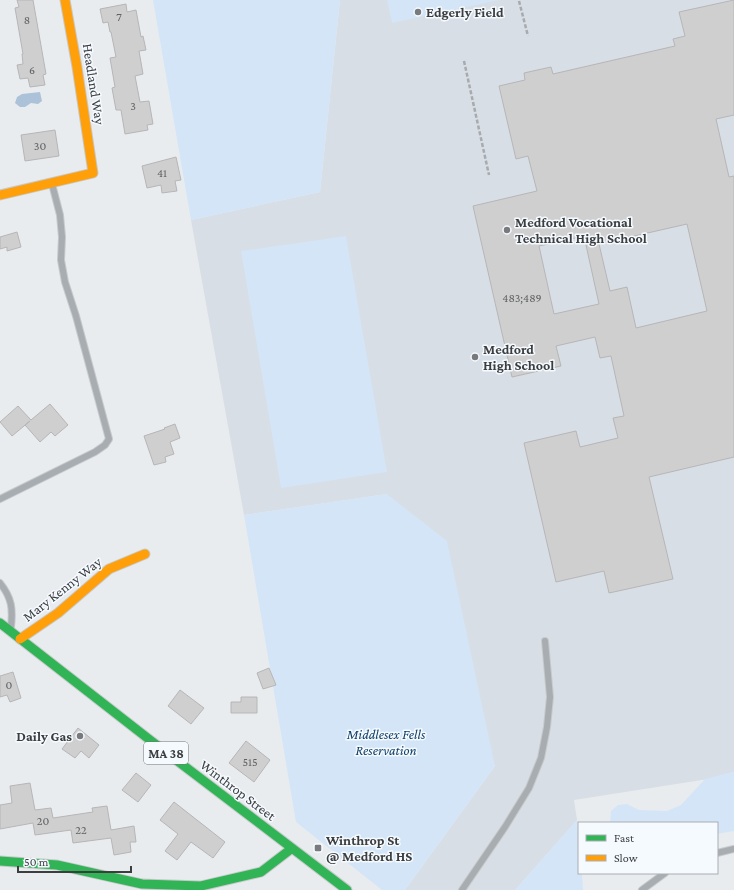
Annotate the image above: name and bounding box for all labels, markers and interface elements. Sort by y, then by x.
place label: Edgerly Field [426,4,504,20]
marker: Edgerly Field [413,7,423,17]
house number: 7 [116,10,122,24]
house number: 8 [24,13,30,27]
street label: Headland Way [80,42,108,126]
house number: 6 [29,63,35,77]
house number: 3 [130,99,136,113]
house number: 30 [34,139,46,153]
house number: 41 [157,166,167,180]
place label: Medford Vocational Technical High School [515,214,647,246]
marker: Medford Vocational Technical High School [502,225,512,235]
house number: 483;489 [502,291,542,305]
place label: Medford High School [483,341,554,373]
marker: Medford High School [470,352,480,362]
street label: Mary Kenny Way [19,553,105,625]
house number: 0 [6,678,13,692]
park label: Middlesex Fells Reservation [346,726,426,758]
place label: Daily Gas [16,728,72,744]
marker: Daily Gas [75,731,85,741]
road number: MA 38 [144,742,188,764]
house number: 515 [242,755,258,769]
street label: Winthrop Street [197,756,279,824]
house number: 20 [37,814,49,828]
legend [578,822,718,874]
house number: 22 [75,823,87,837]
text: Fast [614,831,635,845]
place label: Winthrop St @ Medford HS [325,832,412,864]
marker: Winthrop St @ Medford HS [313,843,323,853]
scale bar [18,848,131,874]
text: Slow [614,851,638,865]
text: 50 m [24,855,49,869]

